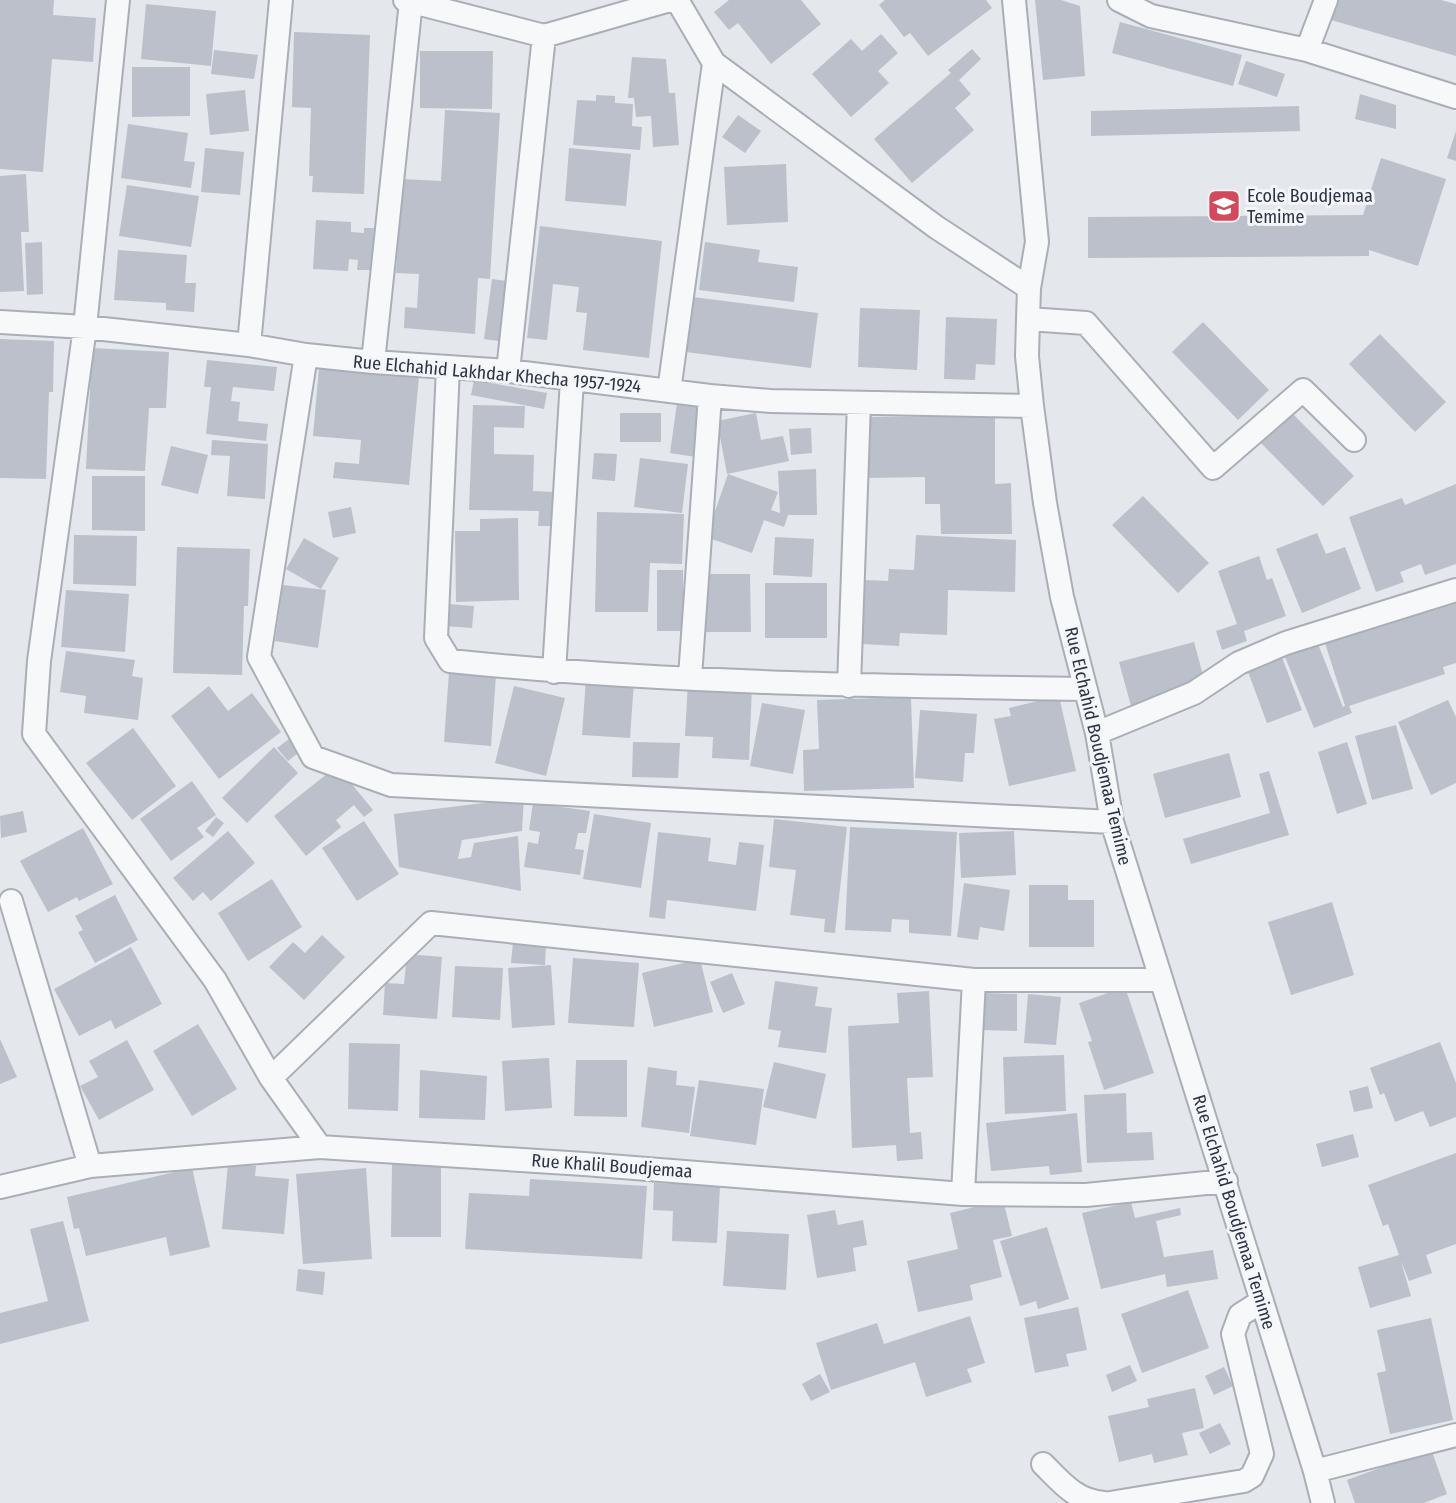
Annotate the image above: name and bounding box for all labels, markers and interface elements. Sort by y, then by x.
place label: Ecole Boudjemaa Temime [1247,185,1373,228]
school or university icon: Ecole Boudjemaa Temime [1206,188,1242,224]
street label: Rue Elchahid Lakhdar Khecha 1957-1924 [352,350,642,398]
street label: Rue Elchahid Boudjemaa Temime [1060,625,1136,867]
street label: Rue Elchahid Boudjemaa Temime [1188,1092,1280,1332]
street label: Rue Khalil Boudjemaa [531,1149,693,1183]

